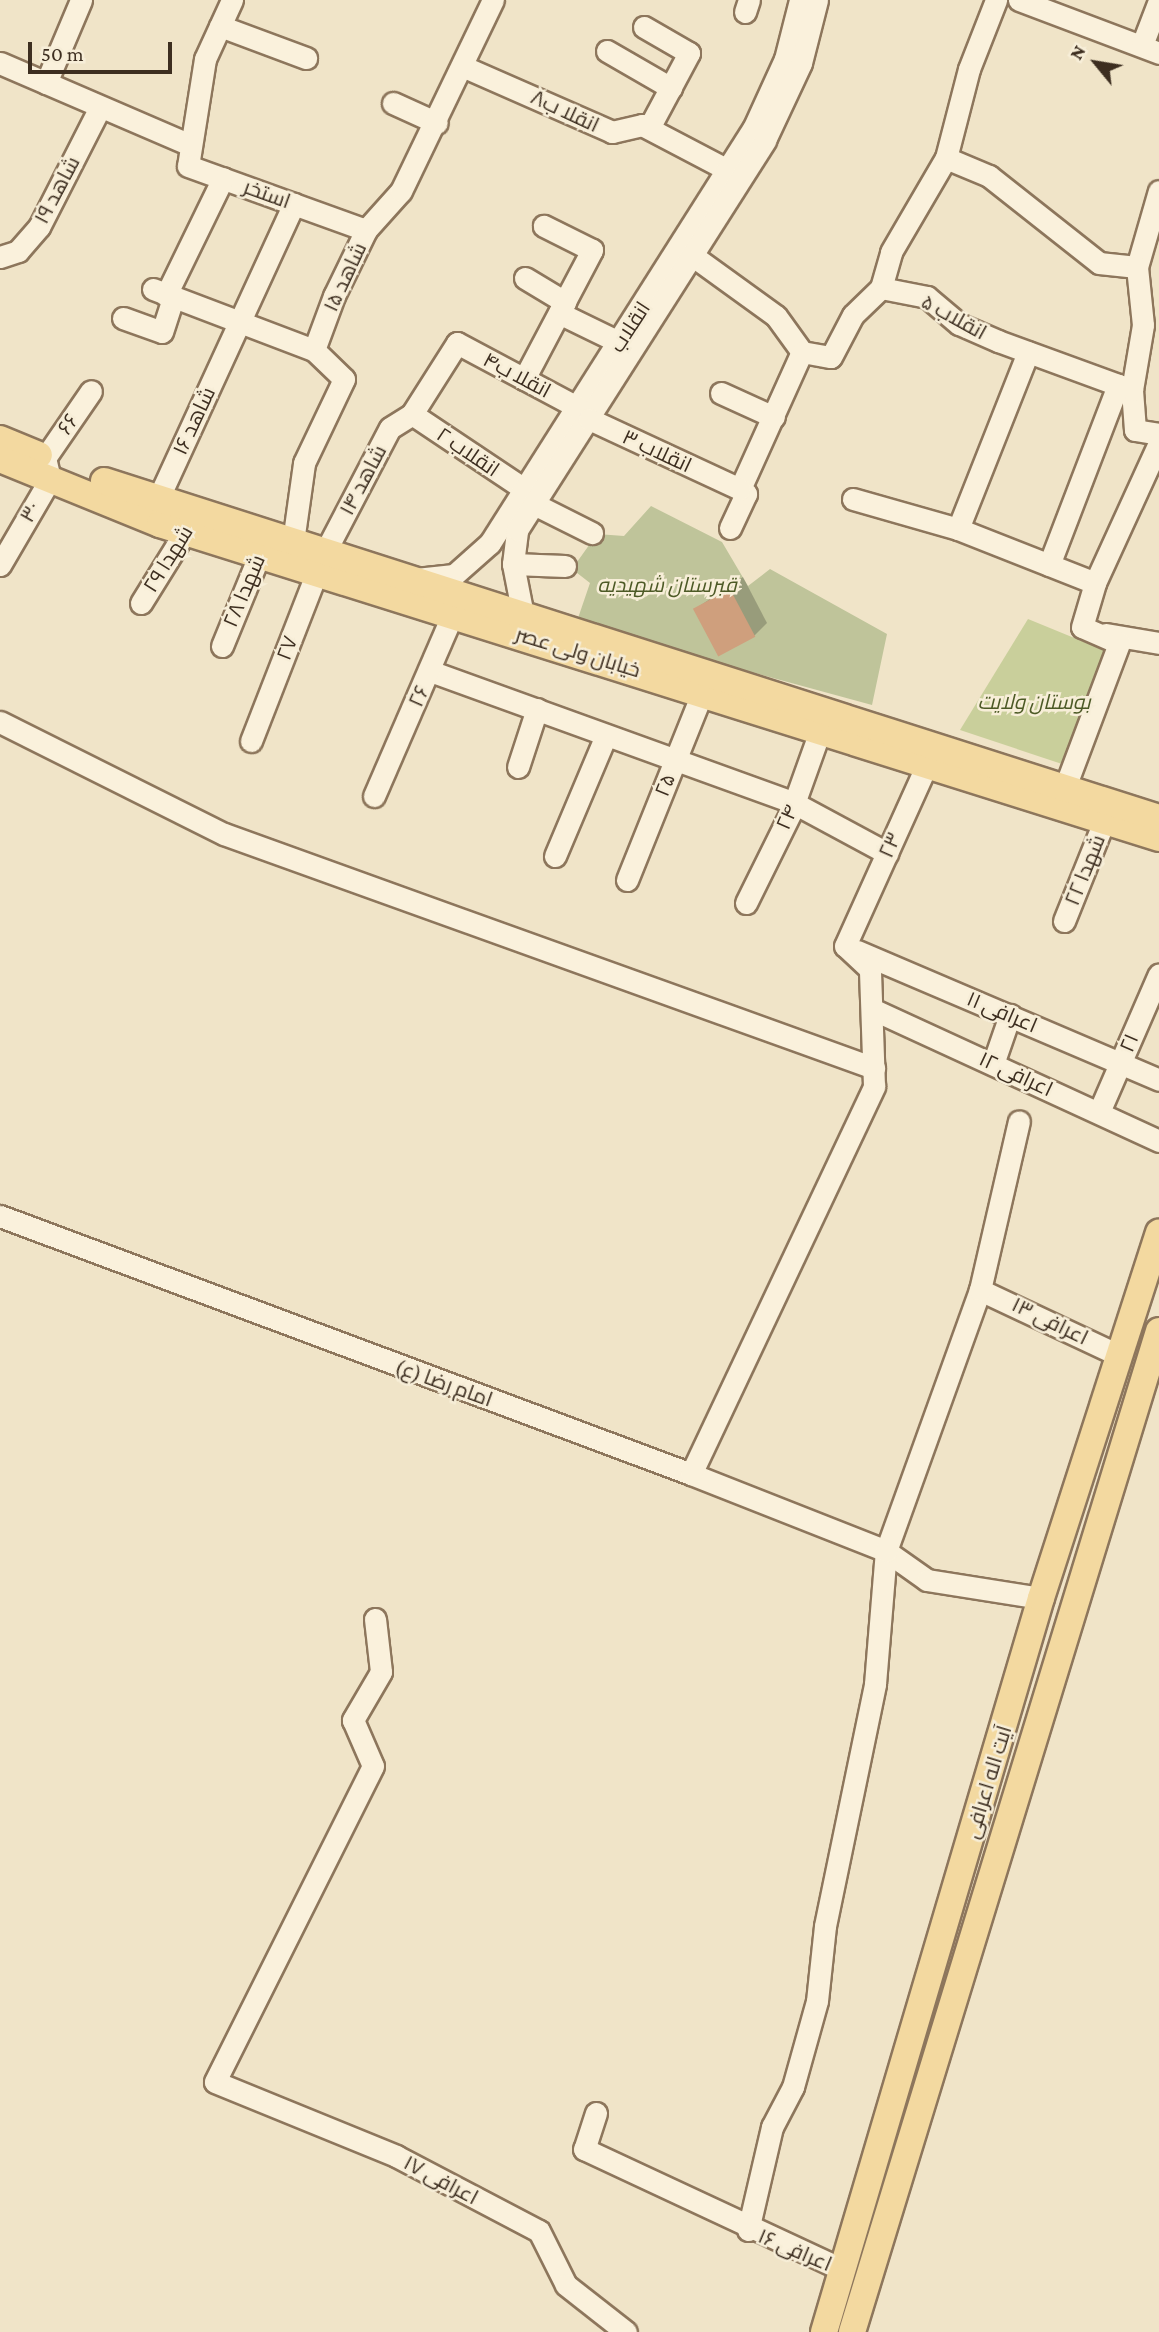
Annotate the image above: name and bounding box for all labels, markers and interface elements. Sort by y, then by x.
scale bar [32,28,175,72]
north arrow [1061,28,1131,98]
text: N [1065,41,1090,63]
text: 50 m [41,42,84,66]
street label: انقلا ب۸ [527,84,603,138]
street label: شاهد ۱۹ [29,152,85,228]
street label: استخر [240,174,294,214]
street label: شاهد ۱۵ [318,238,372,316]
street label: انقلاب ۵ [917,289,991,345]
street label: انقلاب [604,297,656,357]
street label: انقلا ب۴ [479,347,555,403]
street label: شاهد ۱۶ [167,383,221,459]
street label: ۶۶ [52,409,84,439]
street label: انقلاب ۲ [432,422,504,482]
street label: انقلاب ۳ [618,424,696,478]
street label: شاهد ۱۴ [334,441,392,519]
street label: ۳۰ [14,497,46,527]
street label: شهدا ۲۹ [138,521,198,597]
street label: شهدا ۲۸ [218,551,270,631]
park label: قبرستان شهیدیه [597,572,737,598]
street label: خیابان ولی عصر [512,621,644,683]
street label: ۲۷ [271,632,303,664]
street label: ۲۶ [403,681,435,711]
park label: بوستان ولایت [977,689,1091,715]
street label: ۲۵ [649,770,681,800]
street label: ۲۴ [770,800,804,834]
street label: ۲۳ [873,828,907,862]
street label: شهدا ۲۲ [1059,831,1111,909]
street label: اعرافی ۱۱ [963,986,1041,1038]
street label: ۲۱ [1114,1030,1144,1056]
street label: اعرافی ۱۲ [975,1046,1057,1102]
street label: اعرافی ۱۳ [1008,1292,1092,1350]
street label: امام رضا (ع) [392,1354,496,1412]
street label: آیت اله اعرافی [959,1722,1017,1842]
street label: اعرافی ۱۷ [399,2150,483,2210]
street label: اعرافی ۱۶ [754,2223,836,2277]

